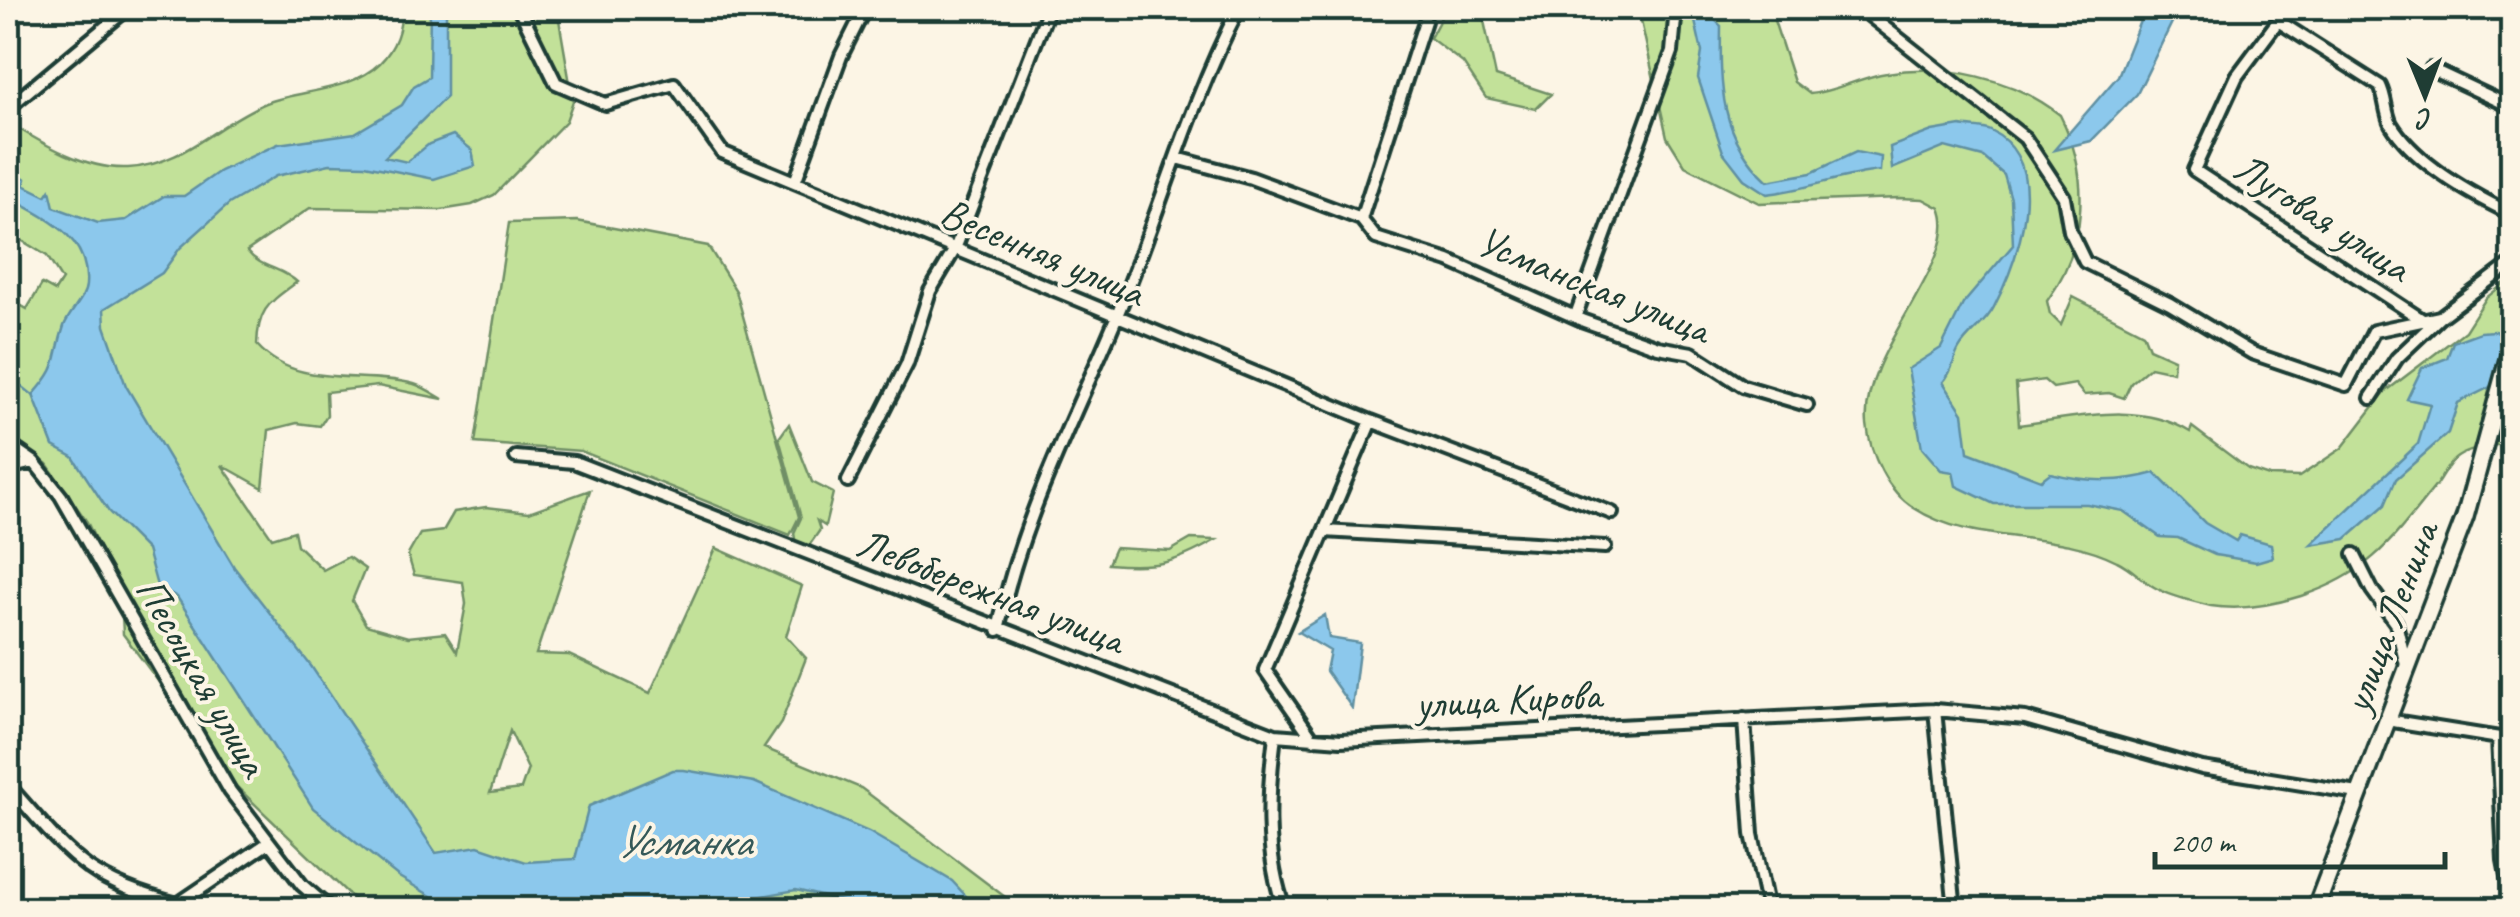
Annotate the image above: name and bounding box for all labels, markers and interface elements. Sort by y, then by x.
north arrow [2375,45,2475,145]
text: С [2415,102,2433,137]
street label: Луговая улица [2224,141,2423,295]
street label: Весенняя улица [933,186,1155,320]
street label: Усманская улица [1469,215,1721,357]
street label: улица Ленина [2329,511,2452,723]
street label: Левобережная улица [849,516,1135,668]
street label: Песоцкая улица [123,568,281,788]
street label: улица Кирова [1411,668,1606,731]
scale bar [2155,807,2445,869]
water label: Усманка [615,813,754,870]
text: 200 m [2170,823,2237,861]

